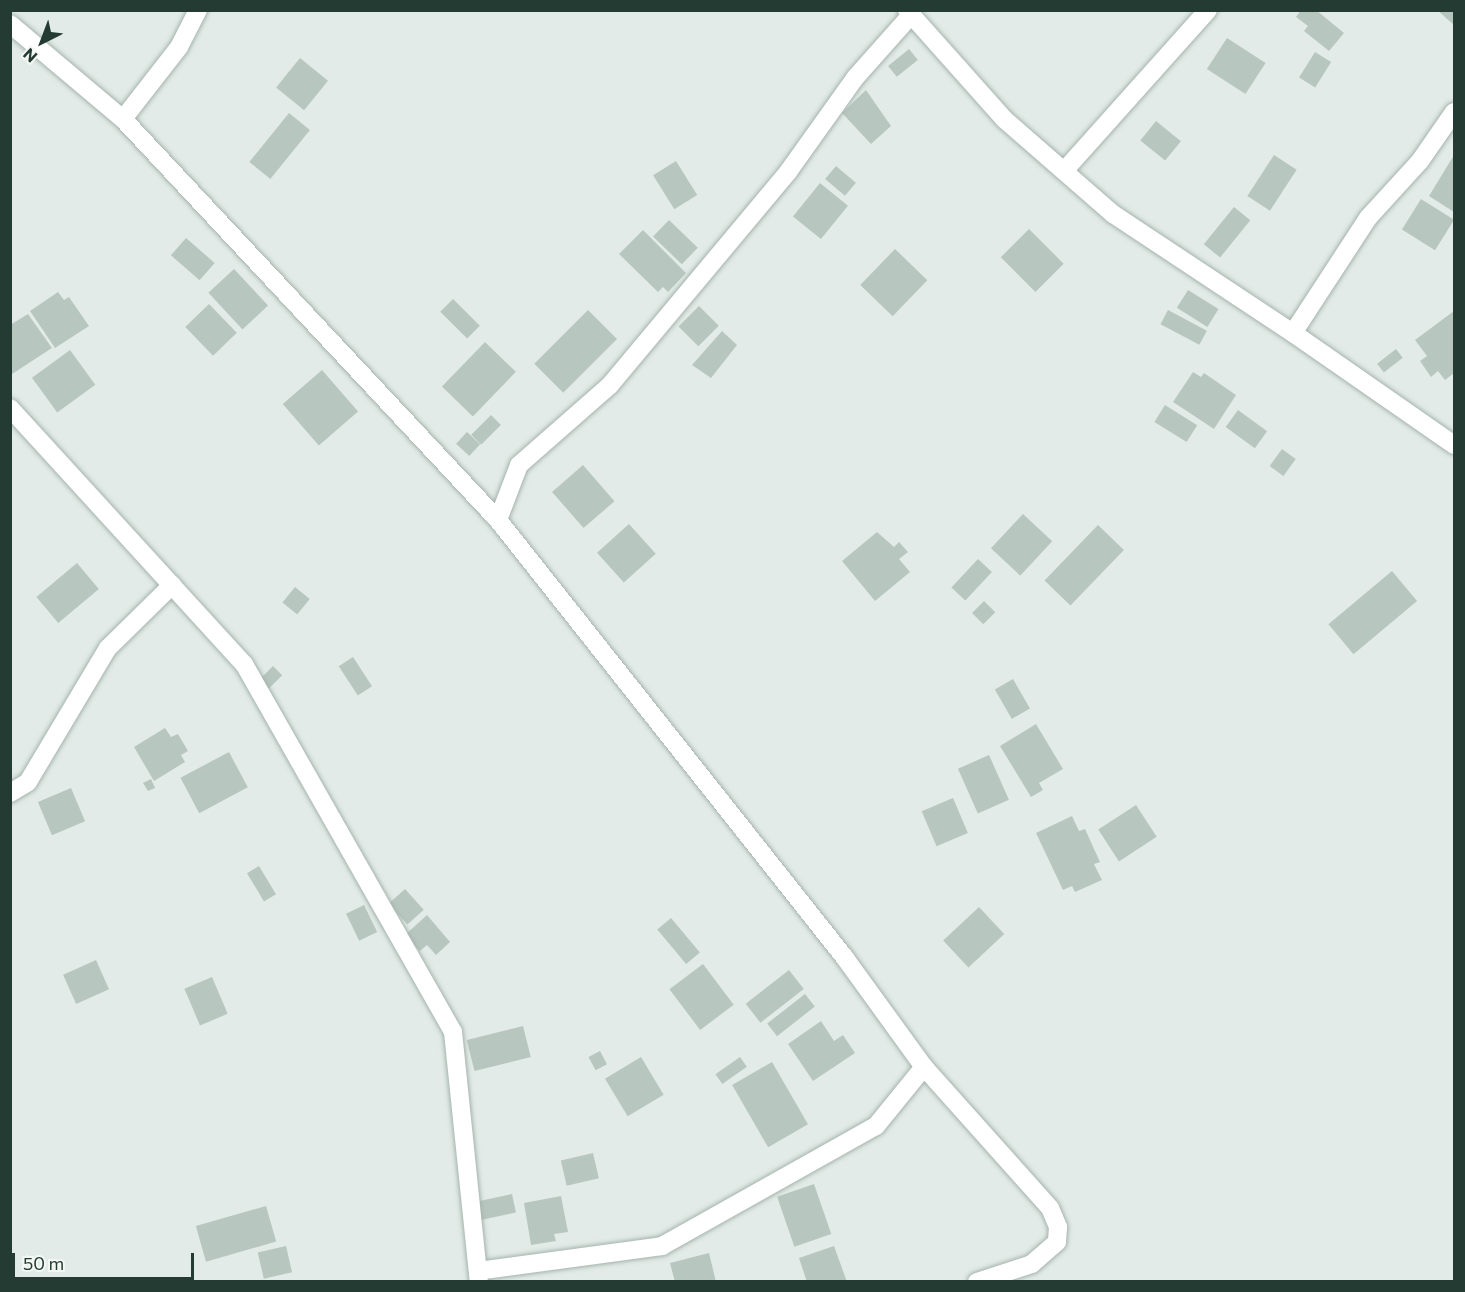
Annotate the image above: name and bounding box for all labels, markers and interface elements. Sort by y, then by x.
north arrow [12,12,72,72]
text: N [19,45,40,67]
scale bar [15,1241,196,1279]
text: 50 m [23,1252,64,1274]

